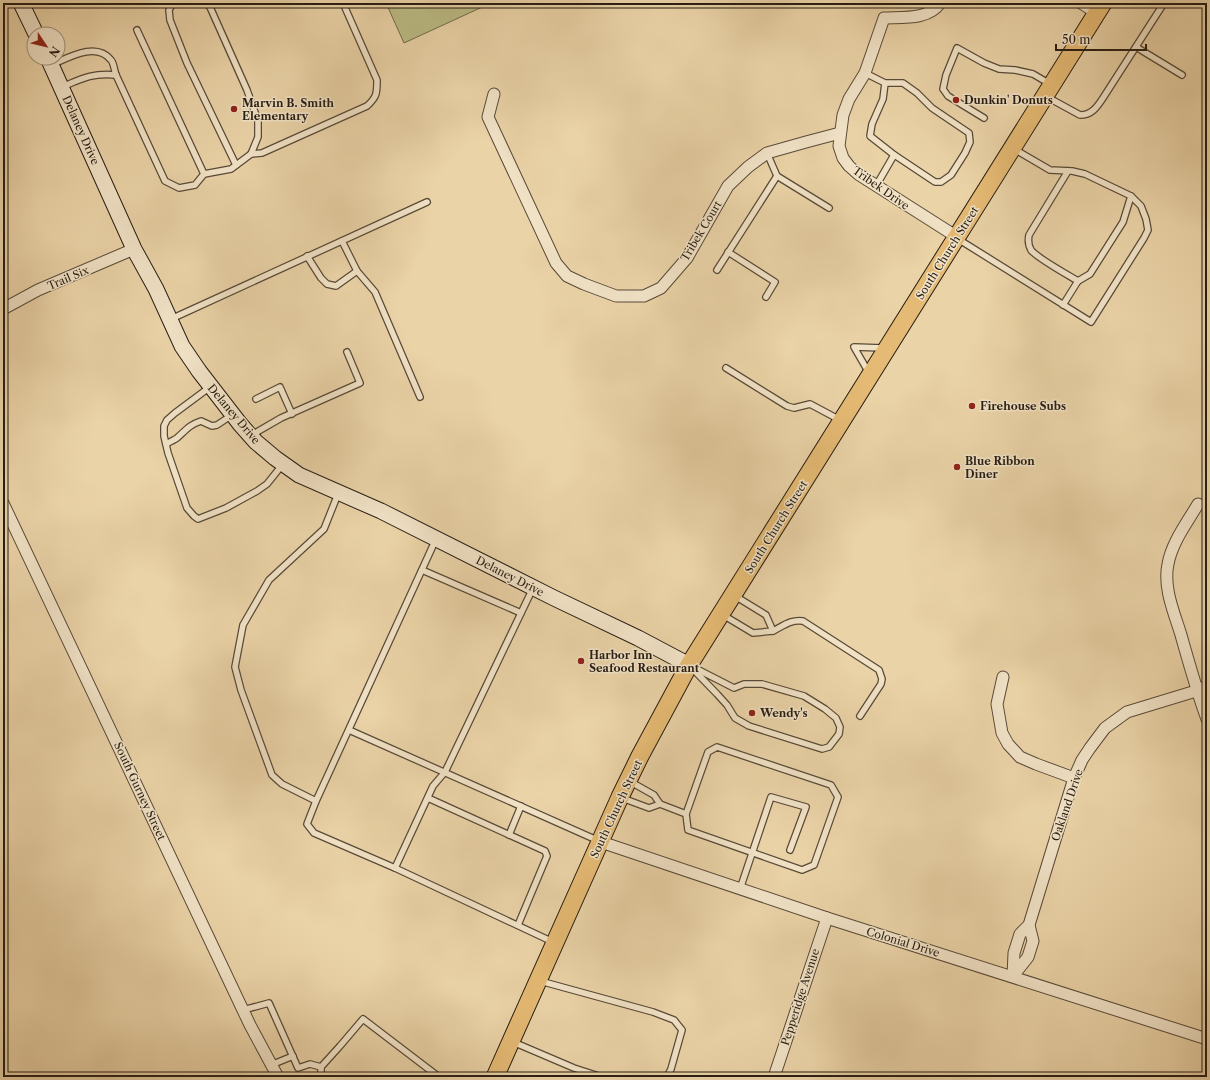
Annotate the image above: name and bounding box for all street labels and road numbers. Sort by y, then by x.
street label: Delaney Drive [60,93,102,167]
street label: Tribek Drive [850,163,912,213]
street label: Tribek Court [678,198,725,264]
street label: South Church Street [913,204,981,302]
street label: Trail Six [45,263,91,293]
street label: Delaney Drive [205,381,263,447]
street label: South Church Street [742,478,810,576]
street label: Delaney Drive [474,553,546,599]
street label: South Gurney Street [111,740,169,842]
street label: South Church Street [587,757,645,861]
street label: Oakland Drive [1048,767,1086,843]
street label: Colonial Drive [865,924,941,960]
street label: Pepperidge Avenue [778,947,822,1047]

